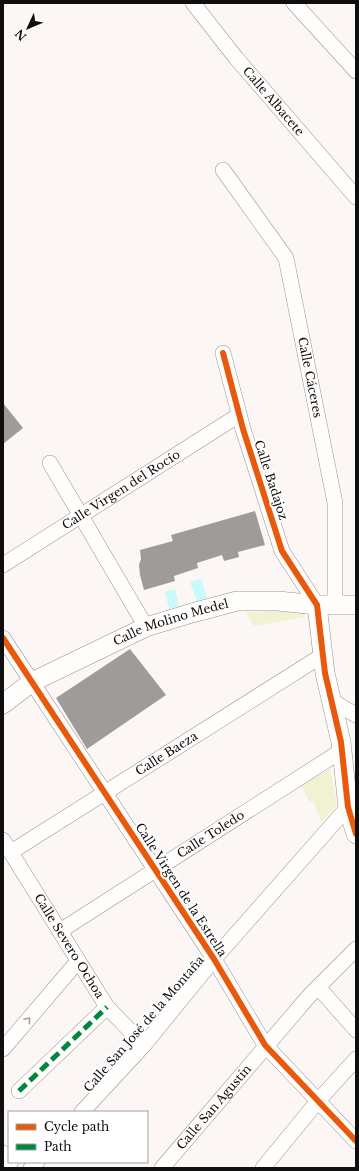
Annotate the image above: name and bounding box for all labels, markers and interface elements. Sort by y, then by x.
north arrow [8,8,48,48]
text: N [12,26,29,44]
street label: Calle Albacete [240,63,308,139]
street label: Calle Cáceres [295,336,326,419]
street label: Calle Badajoz [252,438,292,522]
street label: Calle Virgen del Rocío [59,446,183,532]
street label: Calle Molino Medel [110,596,230,649]
street label: Calle Baeza [132,728,200,779]
street label: Calle Toledo [174,807,247,861]
street label: Calle Virgen de la Estrella [132,820,231,960]
street label: Calle Severo Ochoa [31,891,108,1001]
street label: Calle San José de la Montaña [80,952,207,1095]
one-way arrow [24,1017,31,1024]
street label: Calle San Agustín [173,1061,254,1152]
legend [8,1111,148,1163]
text: Cycle path [44,1119,109,1134]
text: Path [44,1139,72,1154]

